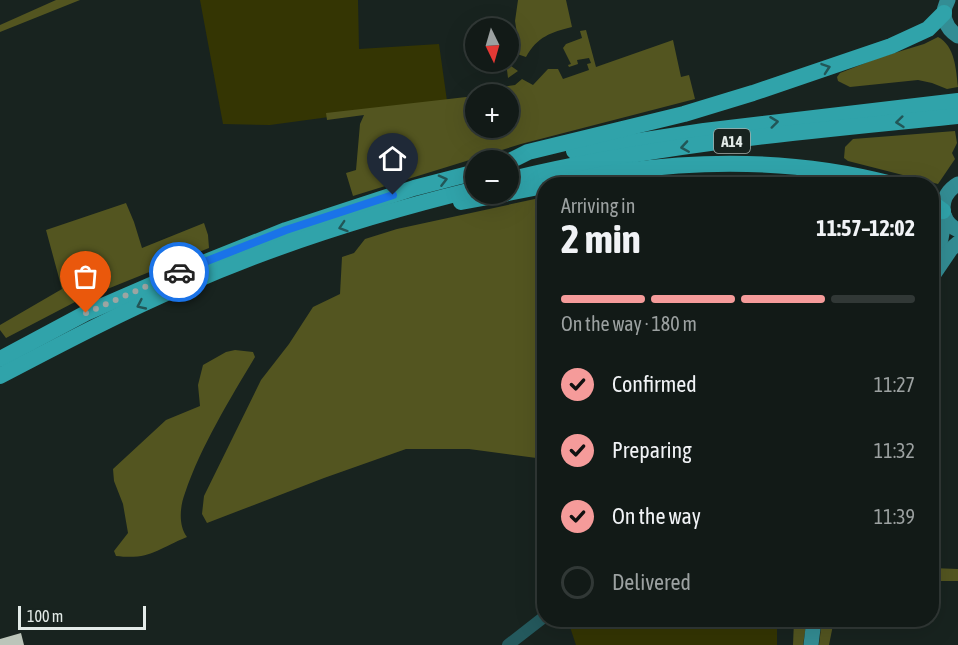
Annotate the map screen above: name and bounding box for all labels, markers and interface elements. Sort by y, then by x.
north arrow [465,18,519,72]
map controls [465,18,519,204]
one-way arrow [820,63,831,75]
button: + [465,84,519,138]
one-way arrow [895,115,904,128]
one-way arrow [769,116,778,129]
road number: A14 [714,129,750,153]
pin [367,133,418,195]
one-way arrow [681,141,690,153]
icon: home [376,142,409,175]
button: − [465,150,519,204]
one-way arrow [437,175,447,188]
text: Arriving in [561,194,635,217]
text: 11:57–12:02 [816,215,915,241]
text: 2 min [561,217,641,261]
one-way arrow [338,220,349,232]
courier [149,242,209,302]
pin [60,251,111,313]
icon: car [163,256,196,289]
icon: bag [69,260,102,293]
one-way arrow [137,297,148,309]
text: On the way · 180 m [561,312,697,335]
icon: check [561,368,594,401]
text: Confirmed [612,371,697,397]
text: 11:27 [874,373,915,396]
icon: check [561,434,594,467]
text: Preparing [612,437,692,463]
text: 11:32 [874,439,915,462]
icon: check [561,500,594,533]
text: On the way [612,503,701,529]
text: 11:39 [874,505,915,528]
text: Delivered [612,569,691,595]
scale bar [18,603,146,630]
text: 100 m [27,607,63,625]

